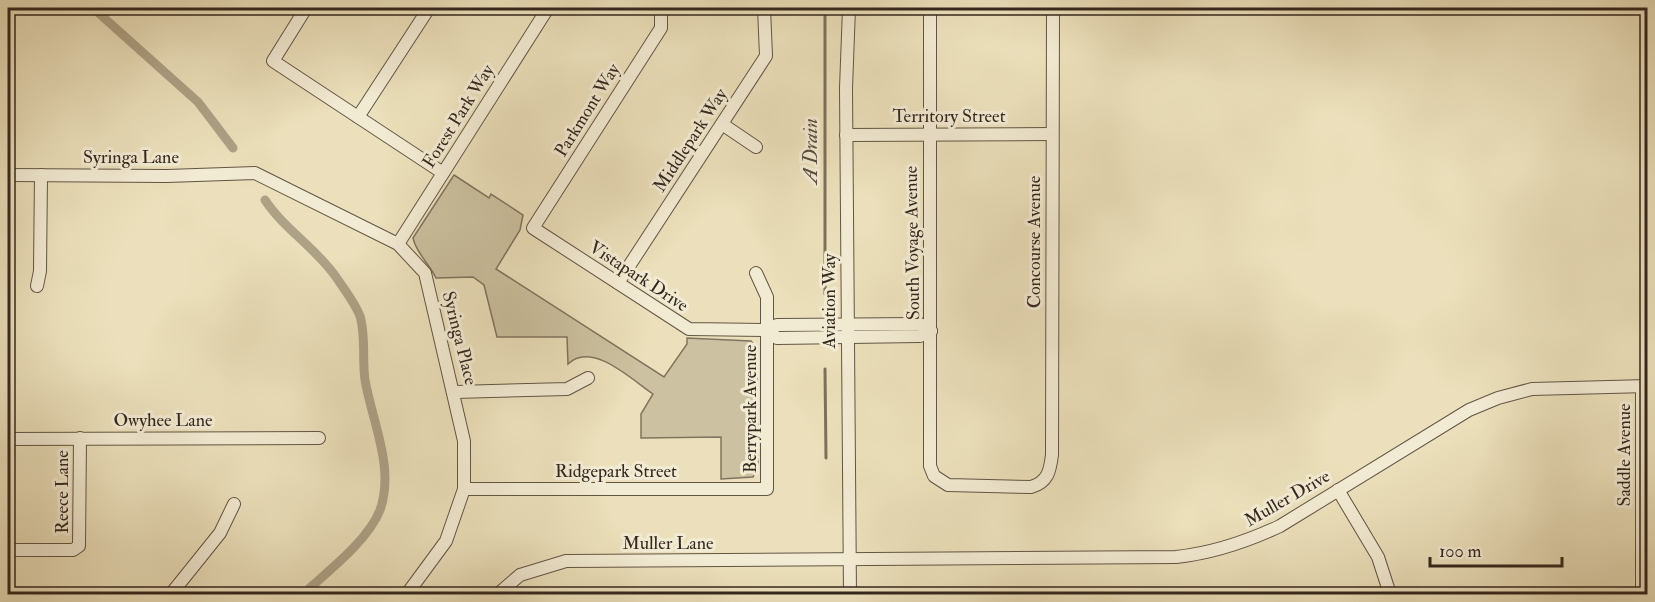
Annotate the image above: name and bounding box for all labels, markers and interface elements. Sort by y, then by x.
street label: Parkmont Way [550,58,626,161]
street label: Forest Park Way [417,59,500,172]
street label: Middlepark Way [648,83,733,197]
street label: Territory Street [893,105,1006,128]
water label: A Drain [798,118,823,186]
street label: Syringa Lane [83,146,179,169]
street label: South Voyage Avenue [900,165,925,320]
street label: Concourse Avenue [1023,175,1046,308]
street label: Vistapark Drive [585,236,693,317]
street label: Aviation Way [818,252,841,350]
street label: Syringa Place [437,289,482,388]
street label: Berrypark Avenue [739,344,762,473]
street label: Saddle Avenue [1613,403,1636,507]
street label: Owyhee Lane [113,409,213,432]
street label: Reece Lane [51,450,74,534]
street label: Ridgepark Street [555,460,677,483]
street label: Muller Drive [1240,465,1334,532]
scale bar [1430,530,1562,568]
street label: Muller Lane [623,532,714,555]
text: 100 m [1439,540,1482,563]

